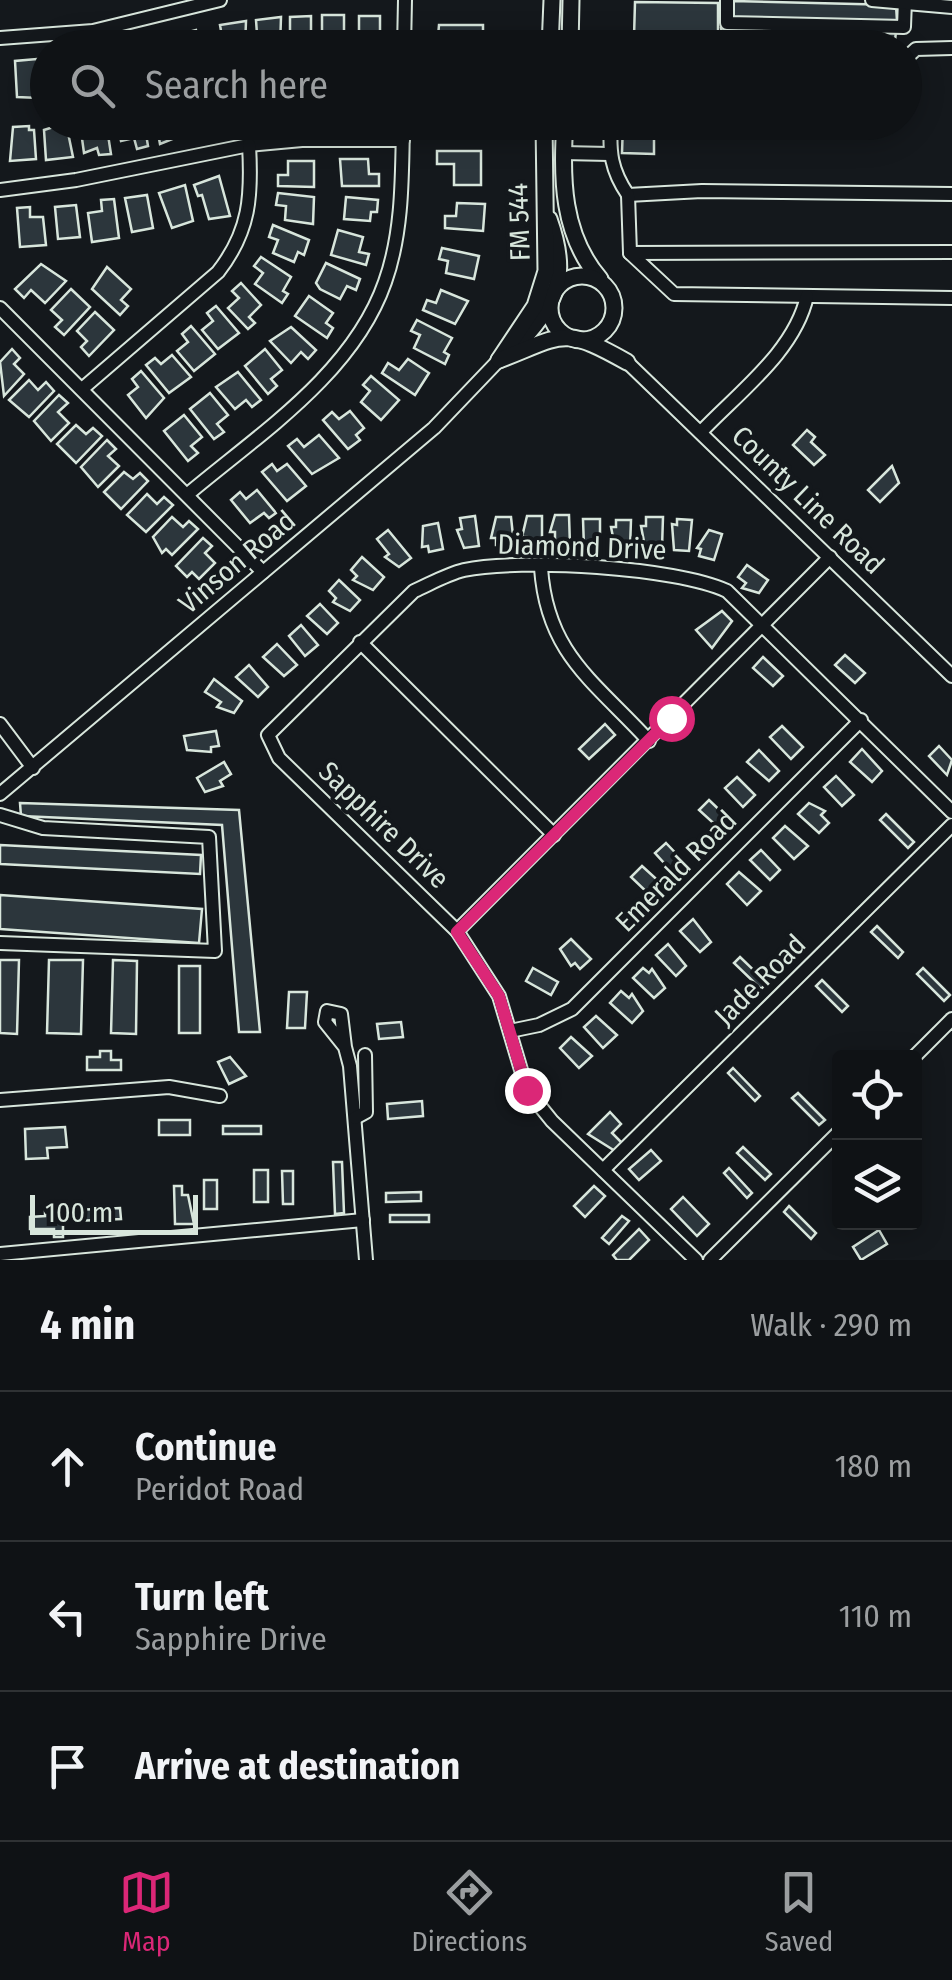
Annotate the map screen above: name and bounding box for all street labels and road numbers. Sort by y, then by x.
street label: FM 544 [501,182,537,262]
street label: County Line Road [725,419,891,581]
street label: Vinson Road [172,504,302,620]
street label: Diamond Drive [497,528,667,566]
street label: Sapphire Drive [312,755,456,895]
street label: Emerald Road [609,804,743,938]
street label: Jade Road [708,928,812,1032]

